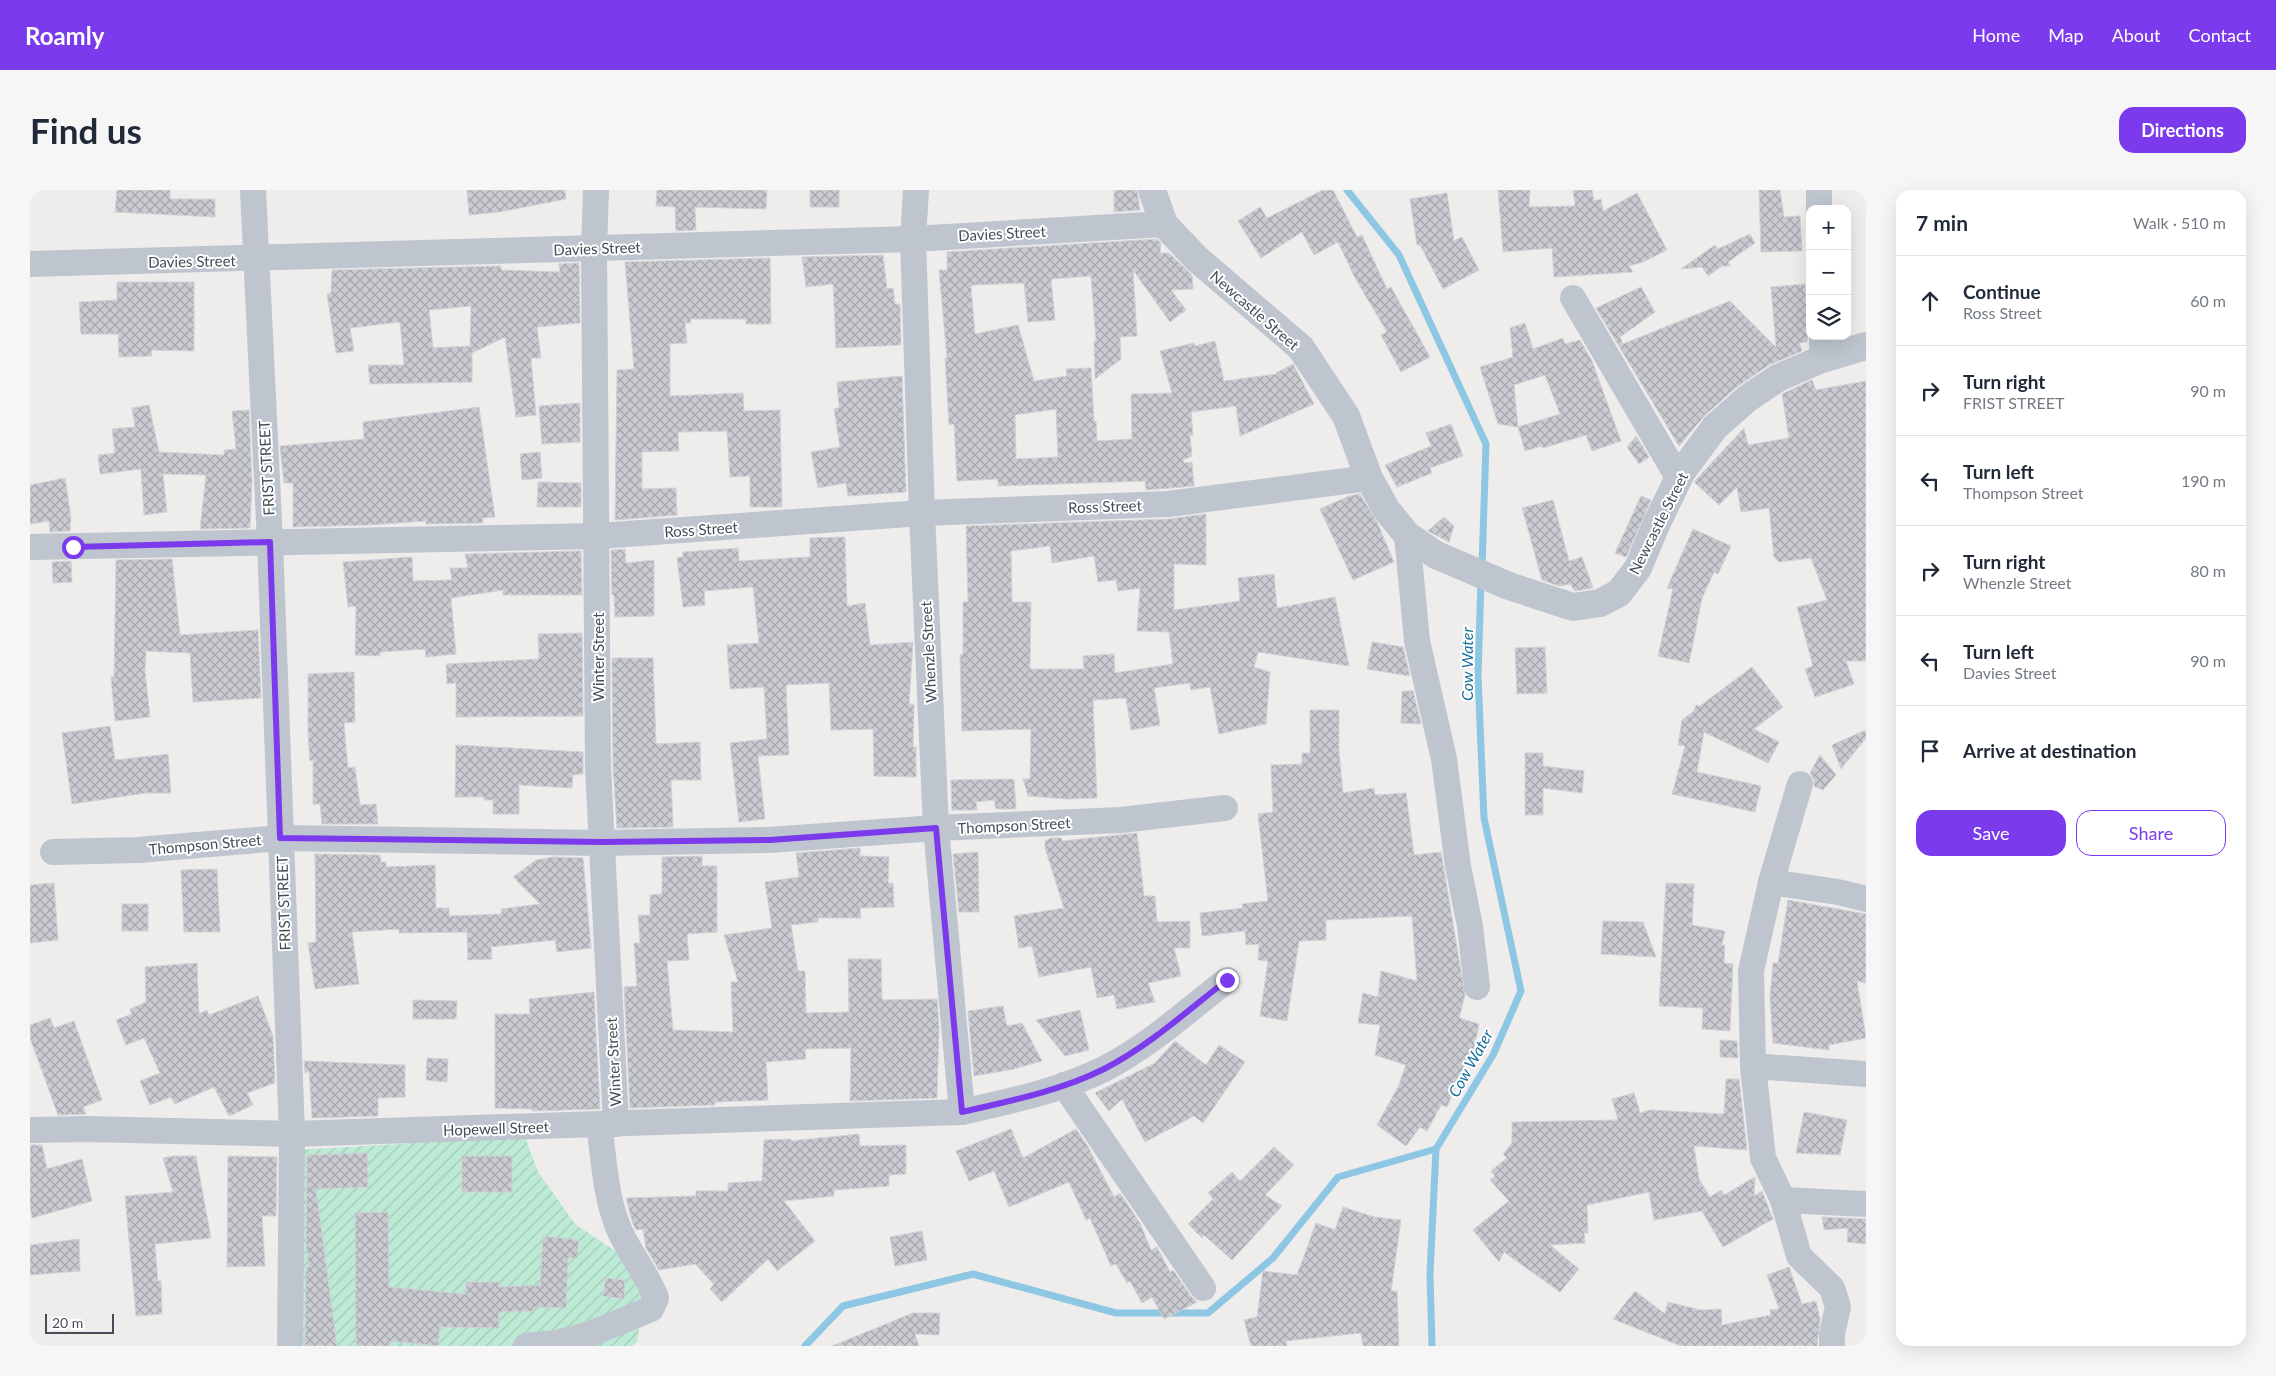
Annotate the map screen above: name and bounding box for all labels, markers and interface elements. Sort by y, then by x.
text: Roamly [25,21,104,50]
text: Home [1972,24,2020,46]
text: Map [2048,24,2084,46]
text: About [2112,24,2161,46]
text: Contact [2189,24,2251,46]
button: Directions [2119,107,2246,153]
text: Find us [30,109,142,151]
map controls [1806,205,1851,340]
button: + [1806,205,1851,250]
text: 7 min [1916,210,1968,235]
text: Walk · 510 m [2133,213,2226,232]
street label: Davies Street [958,222,1047,244]
street label: Davies Street [553,237,642,259]
button: − [1806,250,1851,295]
street label: Davies Street [148,251,237,271]
street label: Newcastle Street [1207,266,1304,354]
text: Continue [1963,280,2041,303]
icon: ahead [1916,287,1944,315]
text: 60 m [2190,291,2226,310]
button: layers [1806,295,1851,340]
text: Ross Street [1963,303,2042,322]
text: Turn right [1963,370,2045,393]
icon: right [1916,377,1944,405]
text: 90 m [2190,381,2226,400]
text: FRIST STREET [1963,393,2064,412]
street label: FRIST STREET [255,420,277,516]
text: Turn left [1963,460,2034,483]
icon: left [1916,467,1944,495]
street label: Newcastle Street [1625,468,1692,577]
text: 190 m [2181,471,2226,490]
text: Thompson Street [1963,483,2084,502]
street label: Ross Street [1068,496,1143,516]
street label: Ross Street [664,517,739,541]
route start [62,536,85,559]
text: Turn right [1963,550,2045,573]
icon: right [1916,557,1944,585]
text: 80 m [2190,561,2226,580]
text: Whenzle Street [1963,573,2071,592]
street label: Whenzle Street [916,600,940,703]
street label: Winter Street [589,612,607,702]
water label: Cow Water [1457,626,1476,701]
text: Turn left [1963,640,2034,663]
icon: left [1916,647,1944,675]
text: 90 m [2190,651,2226,670]
text: Davies Street [1963,663,2056,682]
icon: arrive [1916,737,1944,765]
text: Arrive at destination [1963,739,2136,762]
button: Save [1916,810,2066,856]
button: Share [2076,810,2226,856]
street label: Thompson Street [957,813,1072,837]
street label: Thompson Street [148,830,263,858]
street label: FRIST STREET [272,855,294,951]
route end [1216,969,1239,992]
street label: Winter Street [602,1016,624,1107]
water label: Cow Water [1444,1026,1496,1100]
street label: Hopewell Street [443,1117,550,1139]
scale bar [45,1311,114,1334]
text: 20 m [52,1314,83,1331]

